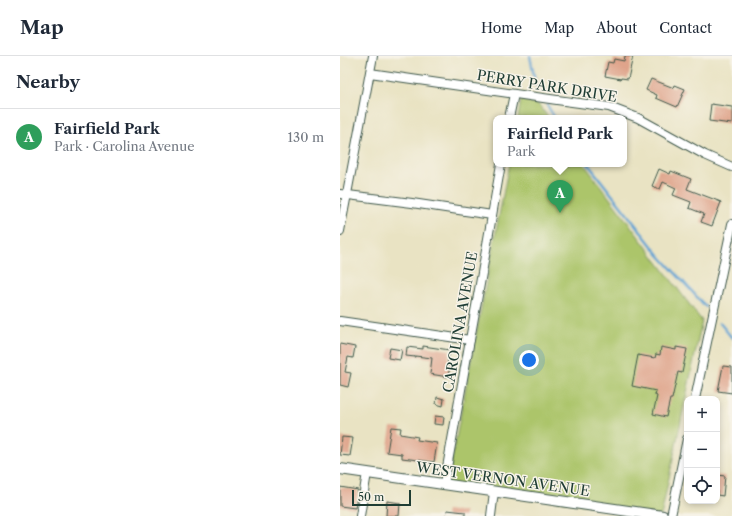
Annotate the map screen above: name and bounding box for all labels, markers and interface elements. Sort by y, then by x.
text: Map [20,16,64,39]
text: Home [481,19,522,37]
text: Map [544,19,574,37]
text: About [596,19,637,37]
text: Contact [659,19,712,37]
street label: PERRY PARK DRIVE [476,66,618,106]
text: Nearby [16,72,80,92]
popup [493,115,627,167]
text: Fairfield Park [54,119,160,138]
text: Fairfield Park [507,124,613,143]
text: A [24,129,34,145]
text: 130 m [288,129,324,145]
text: Park · Carolina Avenue [54,138,195,154]
text: Park [507,143,535,159]
pin: A [547,180,573,213]
street label: CAROLINA AVENUE [439,250,481,394]
your location [519,350,539,370]
map controls [684,396,720,504]
button: + [684,396,720,432]
button: − [684,432,720,468]
street label: WEST VERNON AVENUE [414,458,591,500]
button: locate [684,468,720,504]
scale bar [352,488,411,507]
text: 50 m [358,490,384,504]

